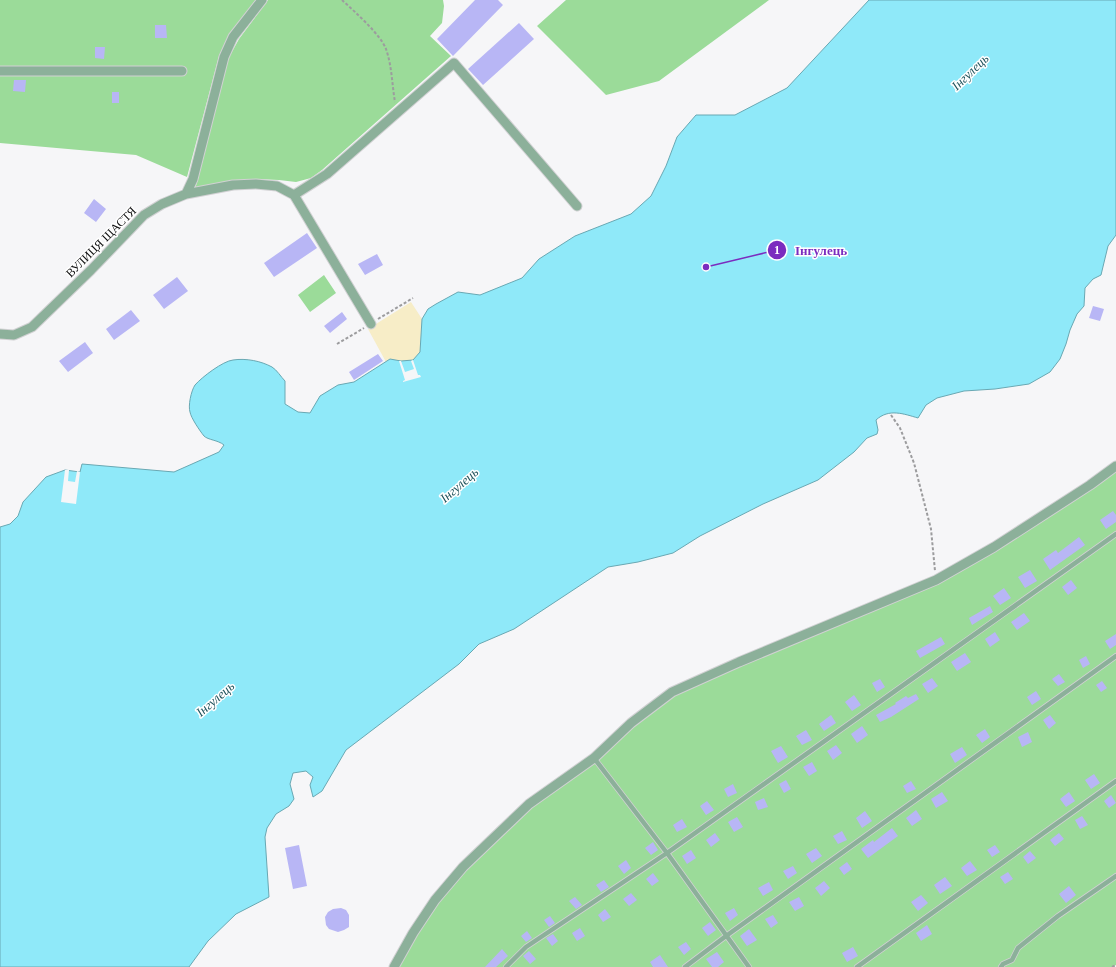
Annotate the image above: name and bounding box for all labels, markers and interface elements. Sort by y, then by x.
water label: Інгулець [948,51,992,94]
street label: ВУЛИЦЯ ЩАСТЯ [63,204,139,280]
callout: Інгулець [767,238,855,263]
text: 1 [774,243,780,257]
text: Інгулець [795,243,847,258]
water label: Інгулець [436,464,481,506]
water label: Інгулець [192,678,237,720]

